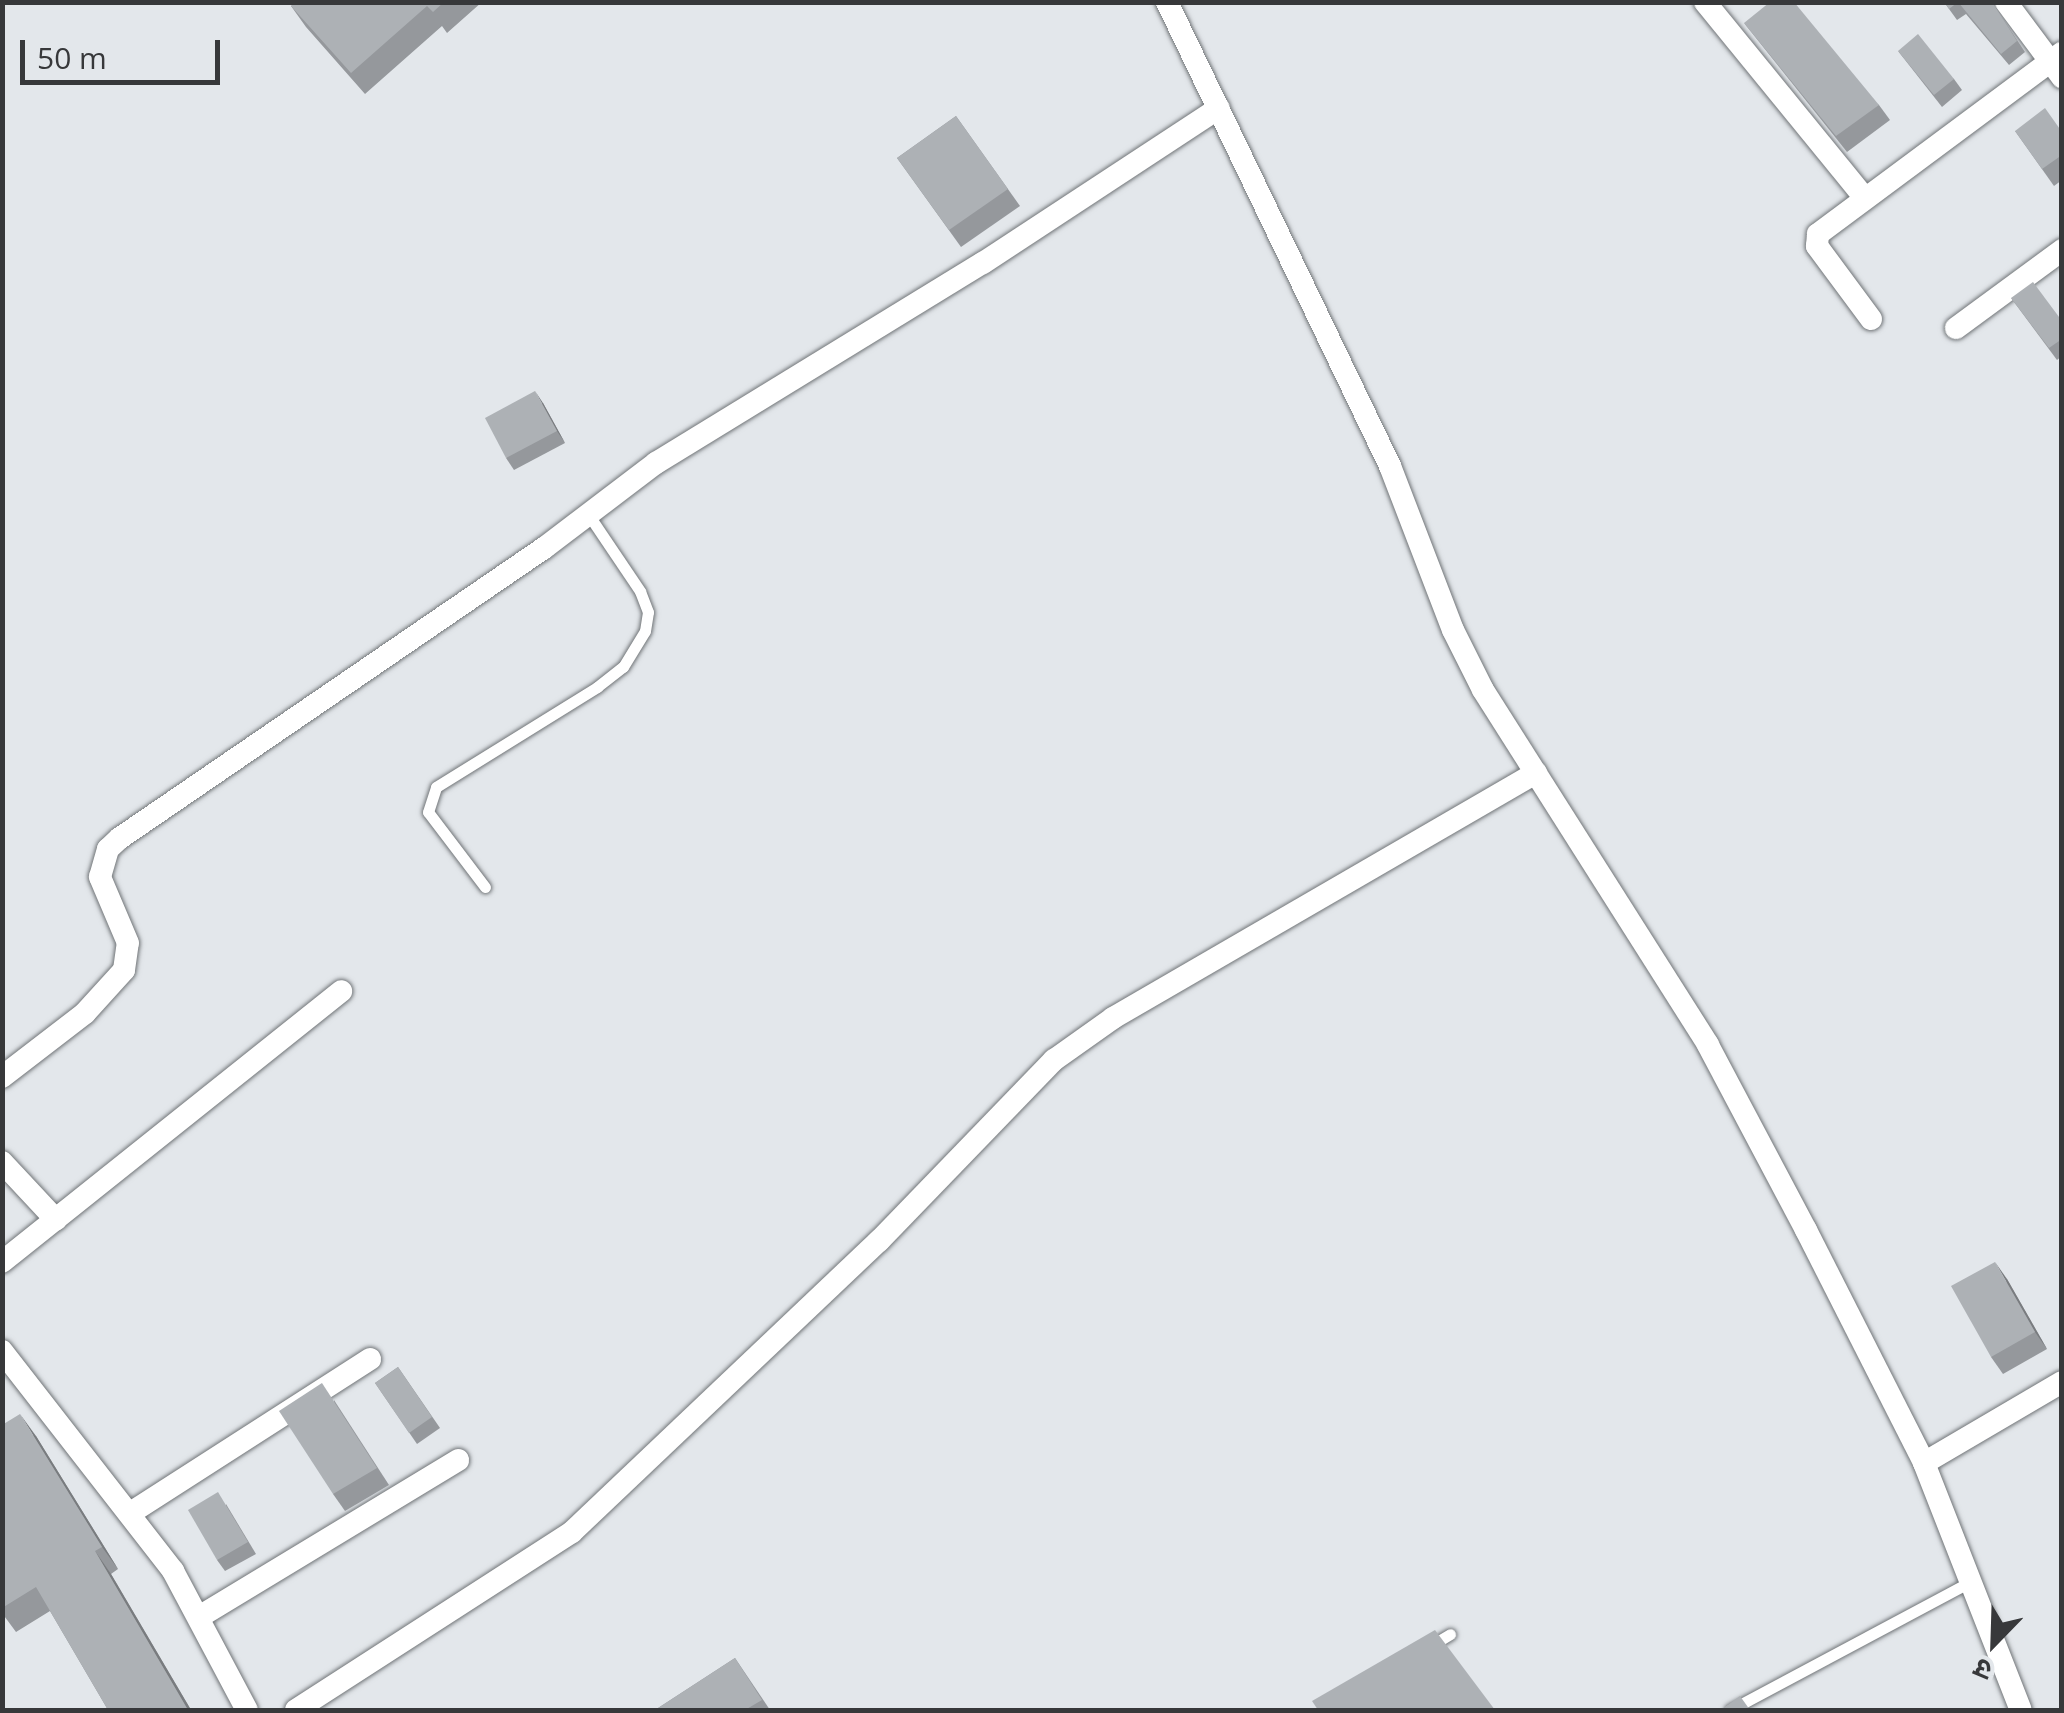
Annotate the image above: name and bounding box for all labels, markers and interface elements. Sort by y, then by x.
scale bar [25,20,225,82]
text: 50 m [37,37,107,78]
north arrow [1944,1593,2044,1693]
text: उ [1967,1650,1997,1691]

